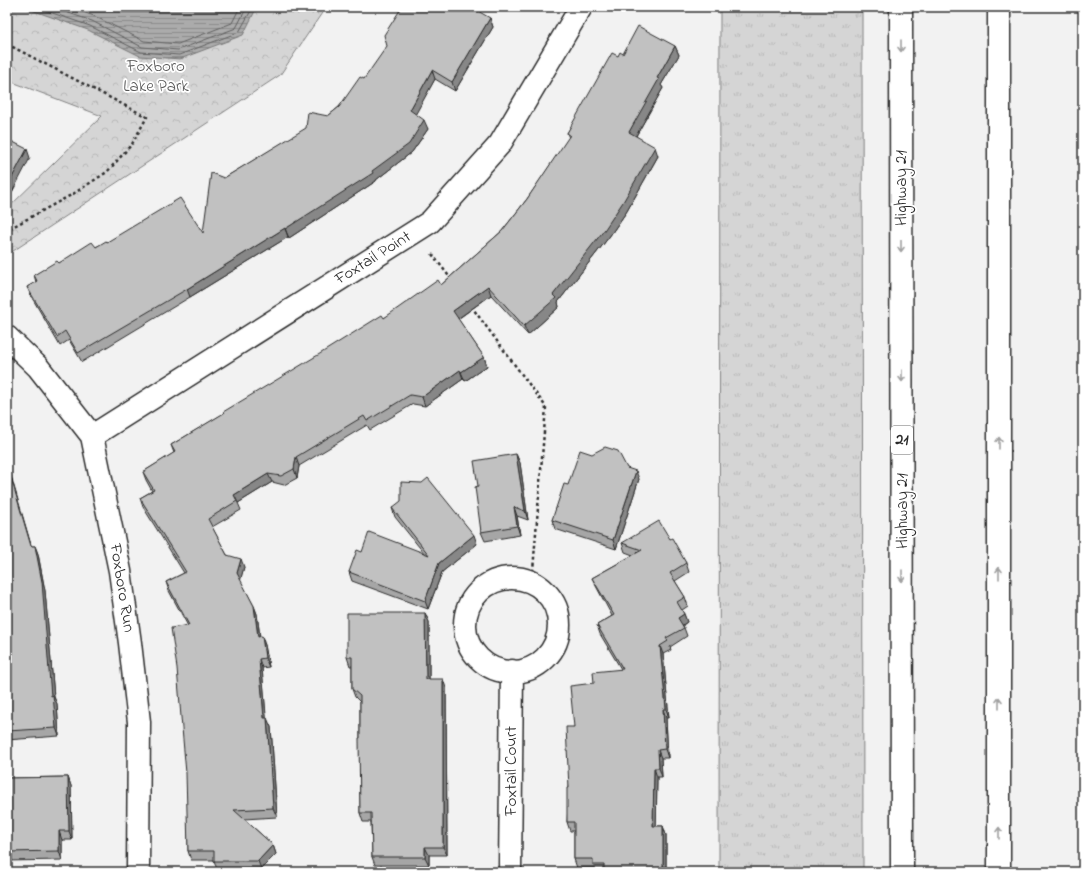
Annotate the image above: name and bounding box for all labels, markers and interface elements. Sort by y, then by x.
one-way arrow [897,39,905,52]
park label: Foxboro Lake Park [123,54,189,99]
street label: Highway 21 [889,149,916,226]
street label: Foxtail Point [329,225,416,292]
one-way arrow [897,239,905,252]
one-way arrow [898,369,906,382]
road number: 21 [891,426,913,454]
one-way arrow [995,437,1003,450]
street label: Highway 21 [890,472,917,549]
street label: Foxboro Run [102,541,141,634]
one-way arrow [995,567,1003,580]
one-way arrow [898,569,906,582]
one-way arrow [995,697,1003,710]
street label: Foxtail Court [499,726,524,817]
one-way arrow [995,827,1003,840]

